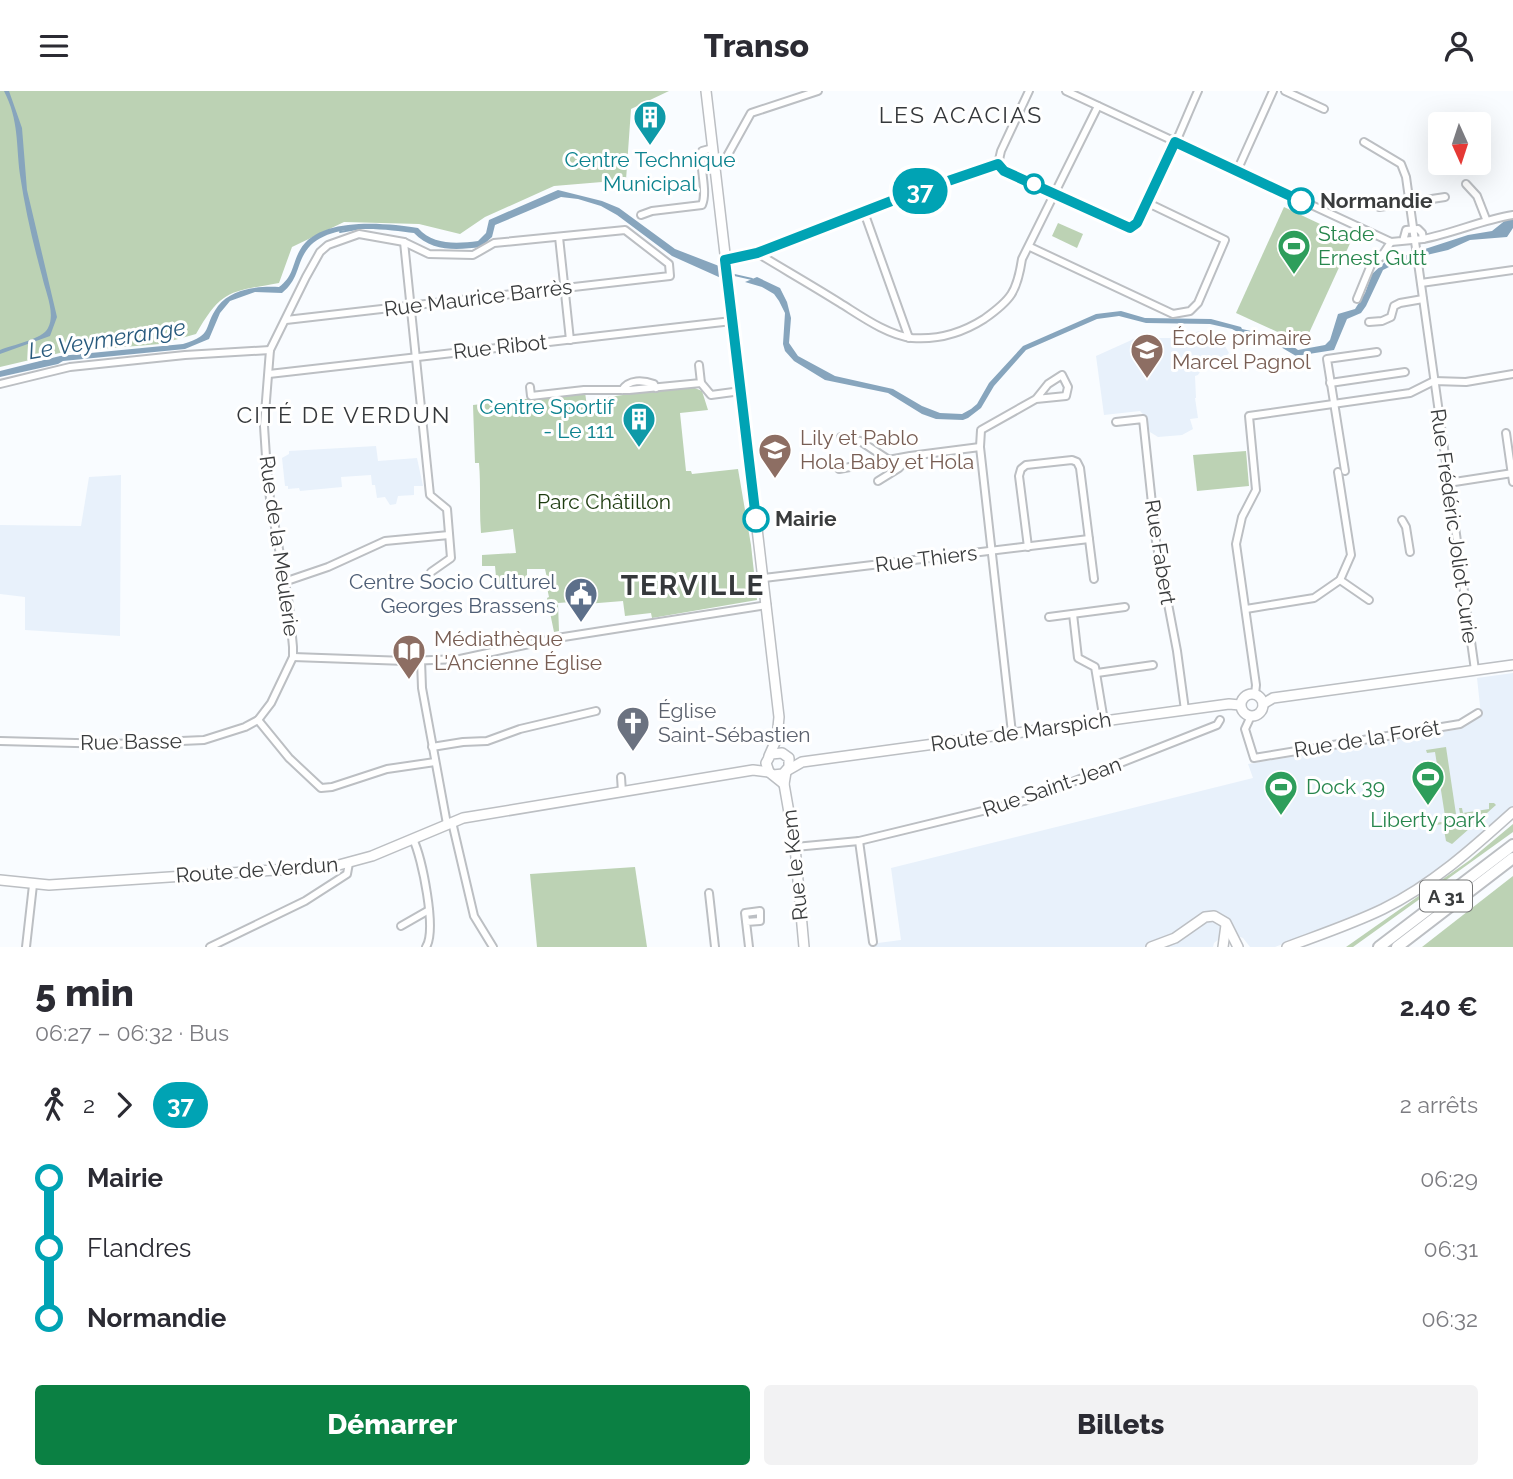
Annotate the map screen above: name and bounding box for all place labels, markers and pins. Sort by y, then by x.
building icon: Centre Technique Municipal [631,98,669,147]
place label: Centre Technique Municipal [564,147,736,196]
unlabelled marker [1024,174,1044,194]
marker: Normandie [1288,188,1314,214]
place label: Normandie [1320,188,1433,213]
place label: Stade Ernest Gutt [1318,221,1427,270]
sports icon: Stade Ernest Gutt [1275,227,1313,276]
place label: École primaire Marcel Pagnol [1172,325,1311,374]
school or university icon: École primaire Marcel Pagnol [1128,331,1166,380]
place label: Centre Sportif - Le 111 [479,394,615,443]
building icon: Centre Sportif - Le 111 [620,400,658,449]
place label: Lily et Pablo Hola Baby et Hola [800,425,974,474]
school or university icon: Lily et Pablo Hola Baby et Hola [756,431,794,480]
marker: Mairie [743,506,769,532]
place label: Mairie [775,506,837,531]
place label: Centre Socio Culturel Georges Brassens [349,569,556,618]
public building icon: Centre Socio Culturel Georges Brassens [562,575,600,624]
place label: Médiathèque L'Ancienne Église [434,626,602,675]
library icon: Médiathèque L'Ancienne Église [390,632,428,681]
place label: Église Saint-Sébastien [658,698,811,747]
church icon: Église Saint-Sébastien [614,704,652,753]
sports icon: Liberty park [1409,758,1447,807]
sports icon: Dock 39 [1262,768,1300,817]
place label: Dock 39 [1306,774,1385,799]
place label: Liberty park [1370,807,1486,832]

